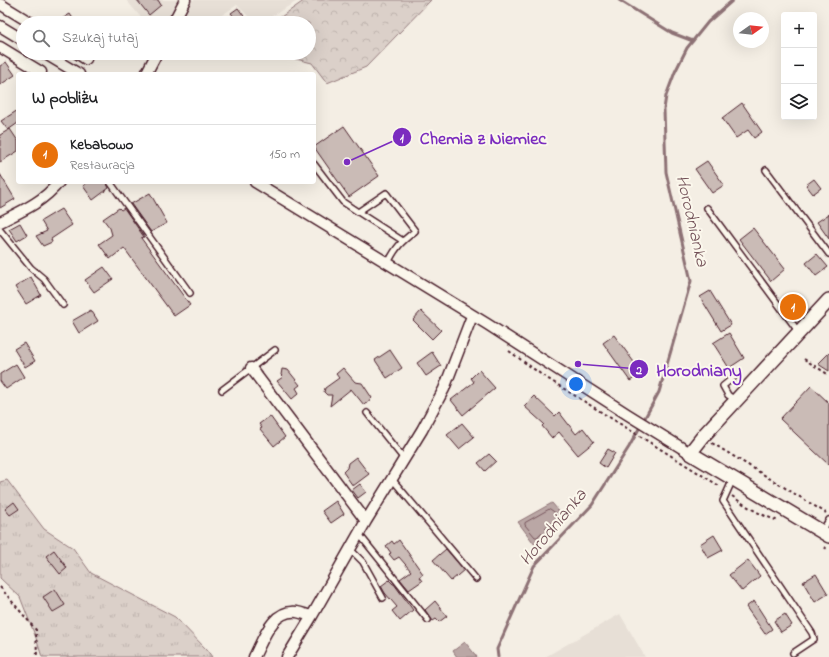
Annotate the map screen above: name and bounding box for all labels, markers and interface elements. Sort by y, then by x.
north arrow [733,12,769,48]
map controls [781,12,817,120]
button: + [781,12,817,48]
search box [16,16,316,60]
icon: search [30,27,52,49]
text: Szukaj tutaj [62,27,138,49]
button: − [781,48,817,84]
button: layers [781,84,817,120]
text: W pobliżu [32,86,98,111]
callout: Chemia z Niemiec [392,122,555,152]
text: Chemia z Niemiec [420,127,547,153]
text: 1 [400,130,404,148]
text: Kebabowo [70,134,133,156]
text: 1 [43,145,47,164]
text: 150 m [269,145,300,164]
text: Restauracja [70,156,135,175]
water label: Horodnianka [668,173,714,270]
pin: 1 [780,292,806,322]
callout: Horodniany [629,354,750,384]
text: Horodniany [656,359,742,386]
text: 2 [635,362,642,380]
your location [566,374,586,394]
water label: Horodnianka [514,484,594,572]

